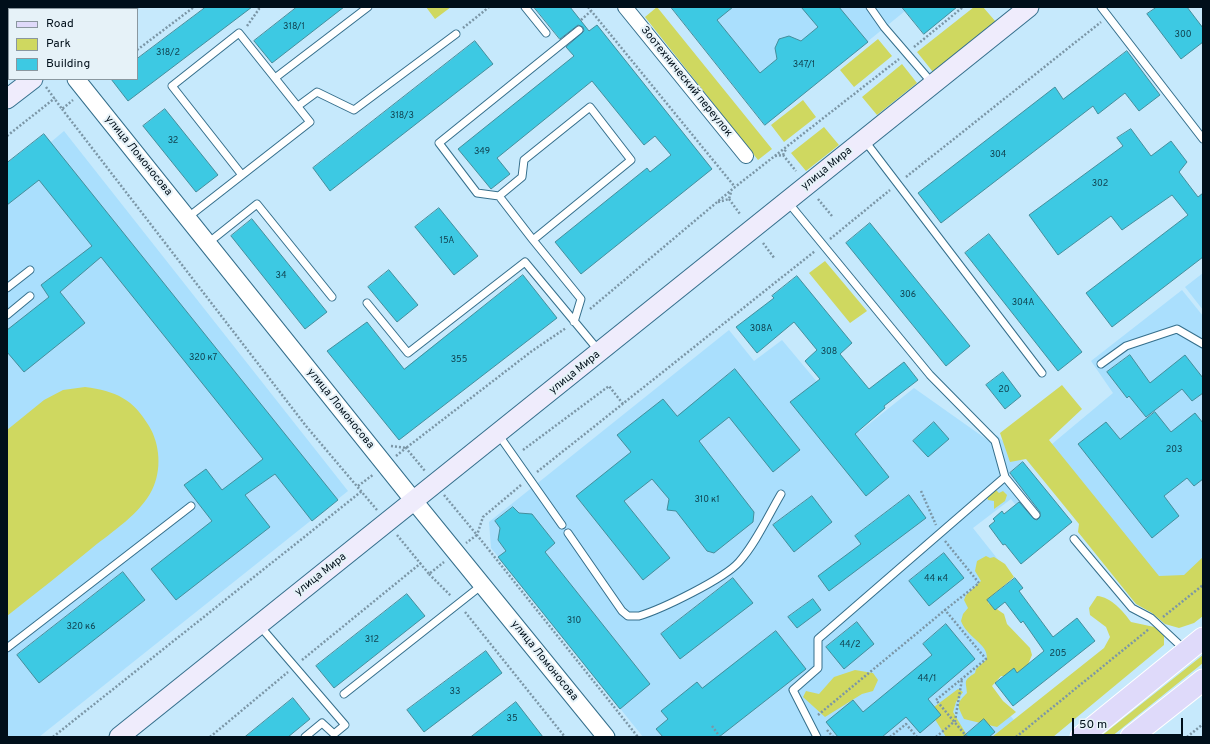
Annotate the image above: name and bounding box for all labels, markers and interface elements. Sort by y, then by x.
legend [8,8,138,80]
text: Road [46,16,74,32]
house number: 318/1 [283,22,305,32]
street label: Зоотехнический переулок [637,24,735,140]
house number: 300 [1175,30,1191,40]
text: Park [46,36,71,52]
house number: 318/2 [156,48,180,58]
text: Building [46,56,90,72]
house number: 347/1 [793,60,815,70]
house number: 318/3 [390,111,414,121]
street label: улица Ломоносова [102,113,174,199]
house number: 32 [168,136,178,146]
street label: улица Мира [799,144,855,194]
house number: 349 [474,147,490,157]
house number: 304 [990,150,1006,160]
house number: 302 [1092,179,1108,189]
house number: 15А [440,236,454,246]
house number: 34 [275,271,287,281]
house number: 306 [900,290,916,300]
house number: 304А [1012,298,1034,308]
house number: 308А [750,324,772,334]
house number: 308 [821,347,837,357]
street label: улица Мира [547,348,603,398]
house number: 320 к7 [189,353,217,363]
house number: 355 [451,355,467,365]
street label: улица Ломоносова [304,366,376,452]
house number: 20 [998,385,1010,395]
house number: 203 [1166,445,1182,455]
house number: 310 к1 [694,495,720,505]
street label: улица Мира [293,551,349,599]
house number: 44 к4 [924,574,948,584]
house number: 310 [567,616,581,626]
street label: улица Ломоносова [508,618,580,704]
house number: 320 к6 [66,622,96,632]
house number: 312 [365,635,379,645]
house number: 44/2 [839,640,861,650]
house number: 205 [1050,649,1066,659]
house number: 44/1 [918,674,936,684]
house number: 33 [450,687,460,697]
scale bar [1074,710,1185,736]
house number: 35 [506,714,518,724]
text: 50 m [1079,717,1107,733]

